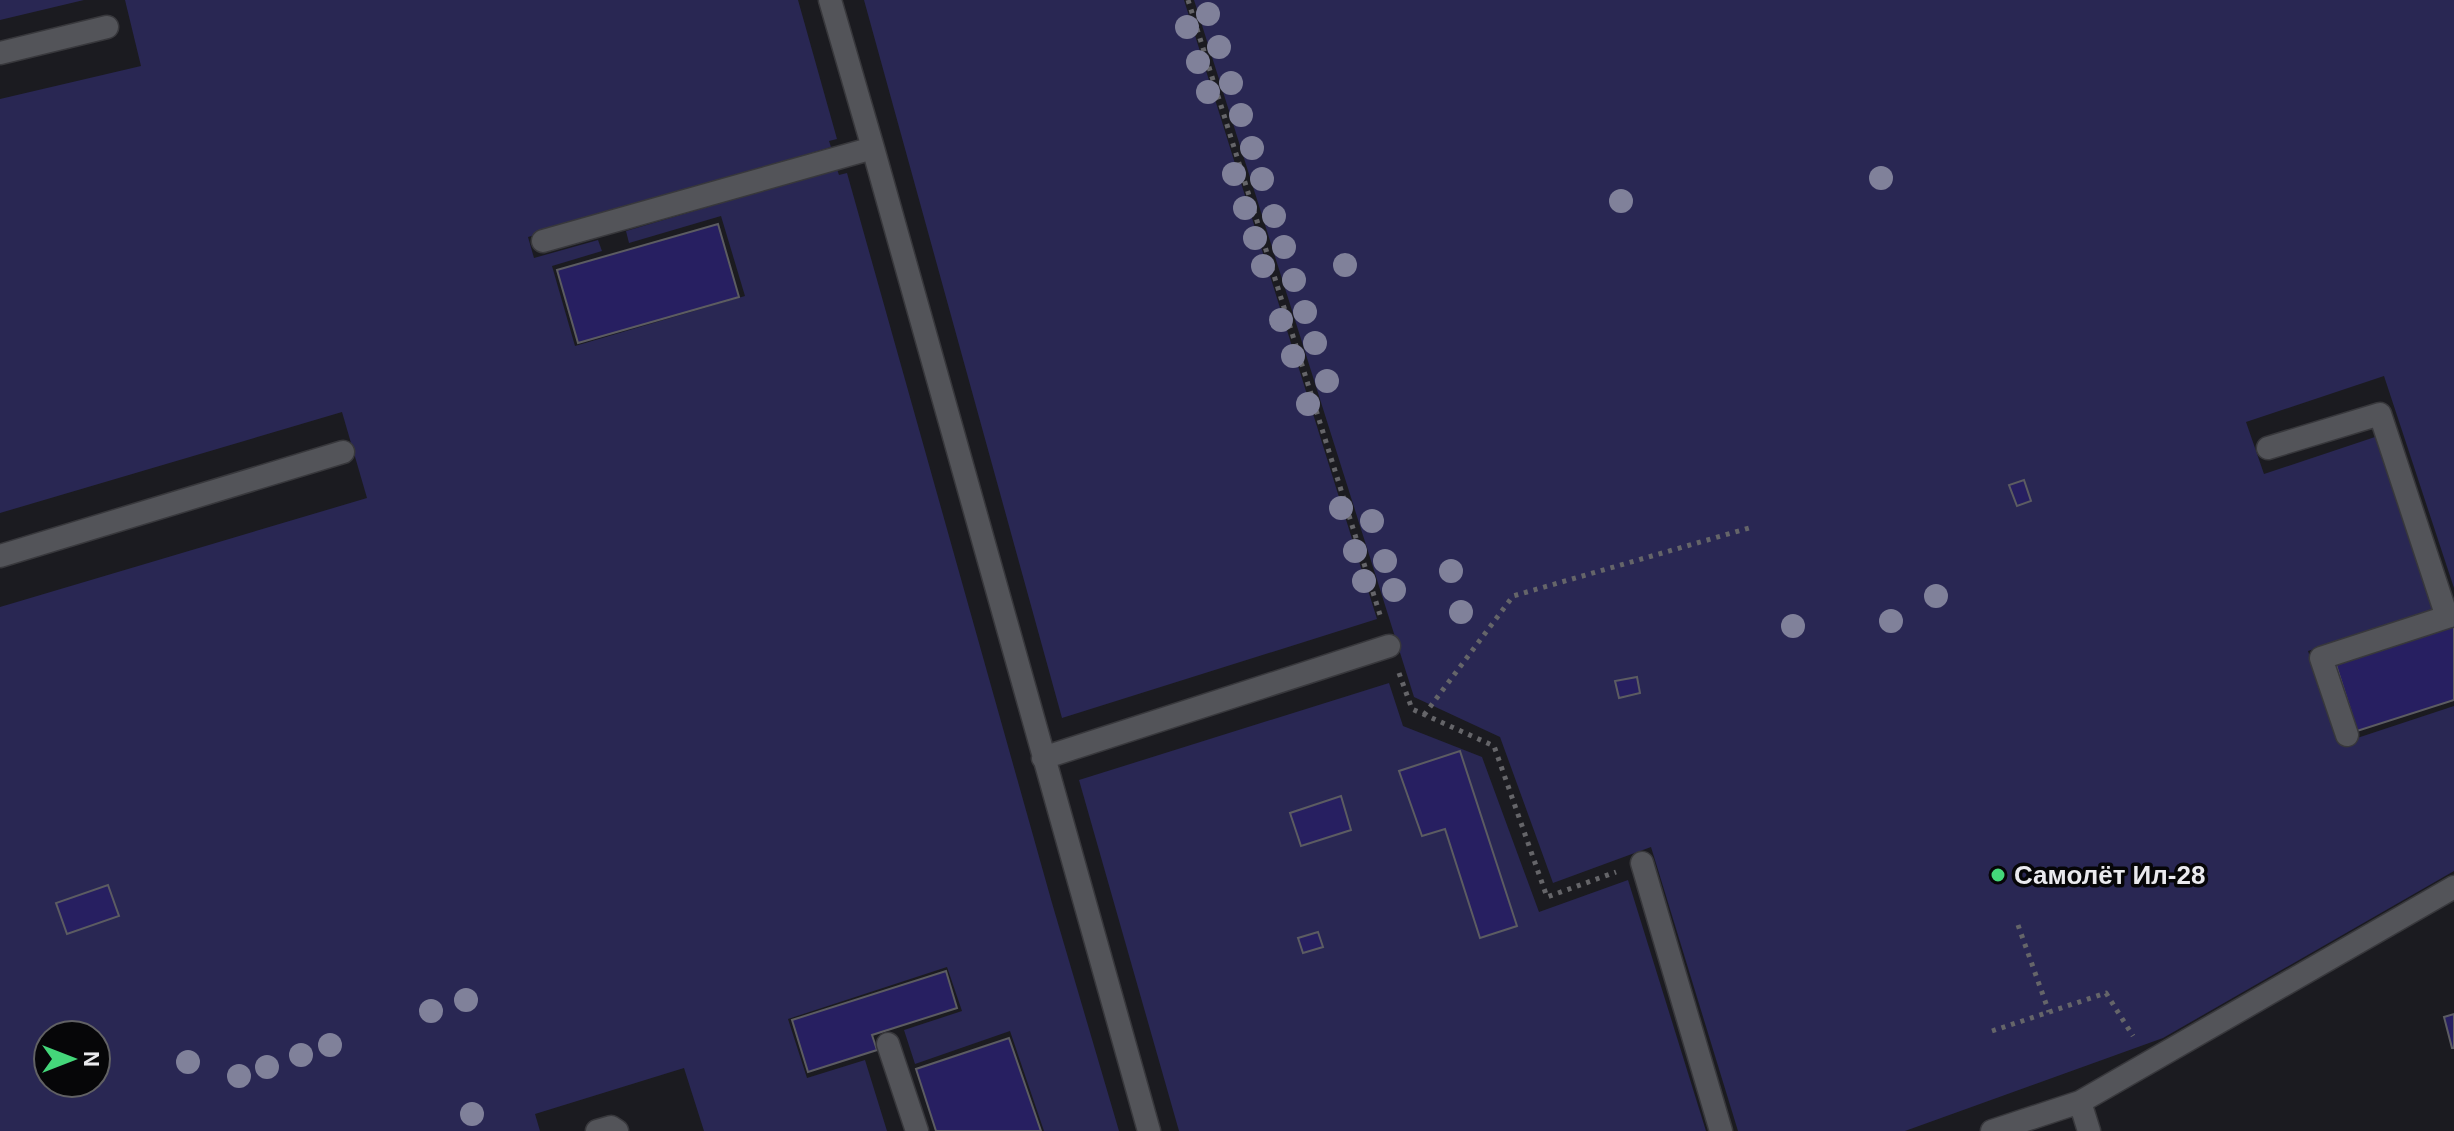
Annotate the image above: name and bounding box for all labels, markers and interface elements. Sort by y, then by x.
place label: Самолёт Ил-28 [2014,860,2205,890]
marker: Самолёт Ил-28 [1989,866,2007,884]
north arrow [32,1019,112,1099]
text: N [79,1051,104,1067]

